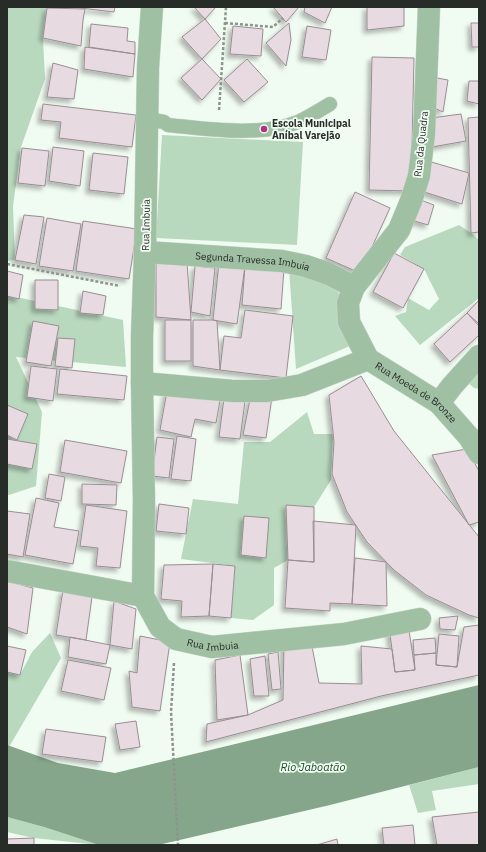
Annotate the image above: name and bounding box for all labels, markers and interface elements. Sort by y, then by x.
street label: Rua da Quadra [411,110,431,178]
place label: Escola Municipal Aníbal Varejão [272,117,351,142]
marker: Escola Municipal Aníbal Varejão [259,124,269,134]
street label: Rua Imbuia [139,198,153,251]
street label: Segunda Travessa Imbuia [195,249,312,274]
street label: Rua Moeda de Bronze [373,359,460,426]
street label: Rua Imbuia [186,635,240,654]
water label: Rio Jaboatão [281,760,346,774]

